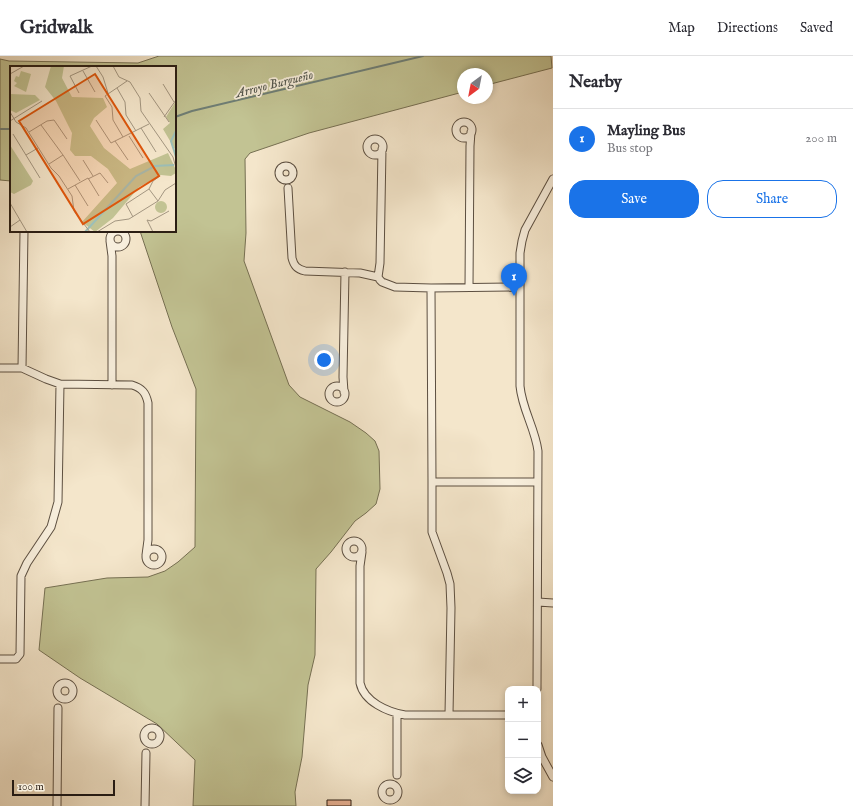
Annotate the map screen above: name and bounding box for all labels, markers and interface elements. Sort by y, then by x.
text: Gridwalk [20,16,93,40]
text: Map [668,19,695,37]
text: Directions [717,19,778,37]
text: Saved [800,19,833,37]
inset map [10,66,176,232]
water label: Arroyo Burgueño [232,67,315,104]
north arrow [457,68,493,104]
text: Nearby [569,72,622,93]
text: Mayling Bus [607,121,685,140]
text: 1 [580,130,584,147]
text: 200 m [805,130,837,147]
text: Bus stop [607,140,653,157]
button: Save [569,180,699,218]
button: Share [707,180,837,218]
pin: 1 [501,263,527,296]
your location [314,350,334,370]
map controls [505,686,541,794]
button: + [505,686,541,722]
button: − [505,722,541,758]
button: layers [505,758,541,794]
scale bar [12,778,115,797]
text: 100 m [18,780,44,794]

